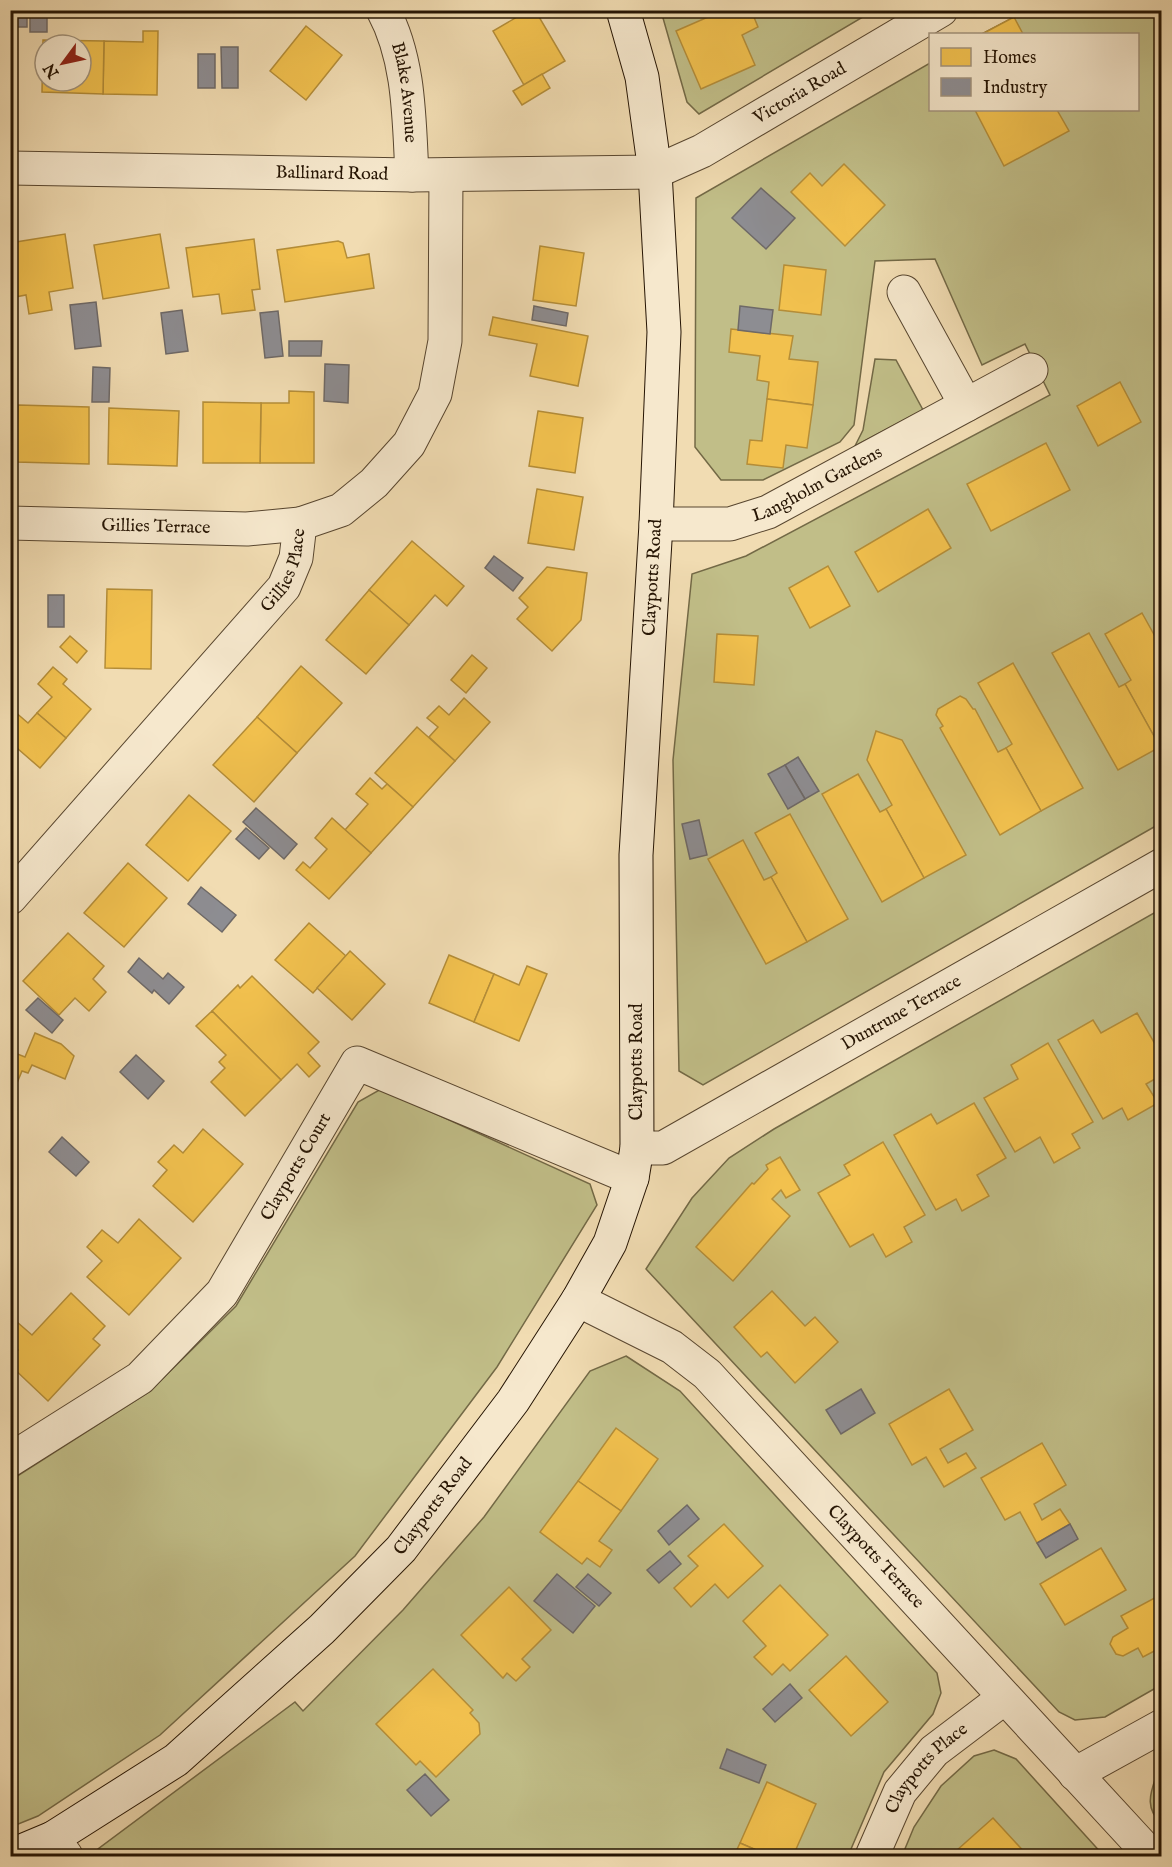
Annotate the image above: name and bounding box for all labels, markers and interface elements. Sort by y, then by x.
north arrow [33,33,93,93]
legend [929,33,1139,111]
street label: Blake Avenue [386,39,422,143]
text: Homes [983,47,1036,70]
street label: Victoria Road [748,57,851,130]
text: N [40,59,65,82]
text: Industry [983,77,1047,100]
street label: Ballinard Road [275,161,389,186]
street label: Langholm Gardens [749,441,886,528]
street label: Gillies Terrace [101,514,211,540]
street label: Claypotts Road [638,518,668,637]
street label: Gillies Place [255,527,311,617]
street label: Duntrune Terrace [837,970,965,1056]
street label: Claypotts Road [626,1003,649,1121]
street label: Claypotts Court [255,1109,337,1225]
street label: Claypotts Road [389,1453,478,1560]
street label: Claypotts Terrace [822,1500,929,1614]
street label: Claypotts Place [880,1718,973,1817]

